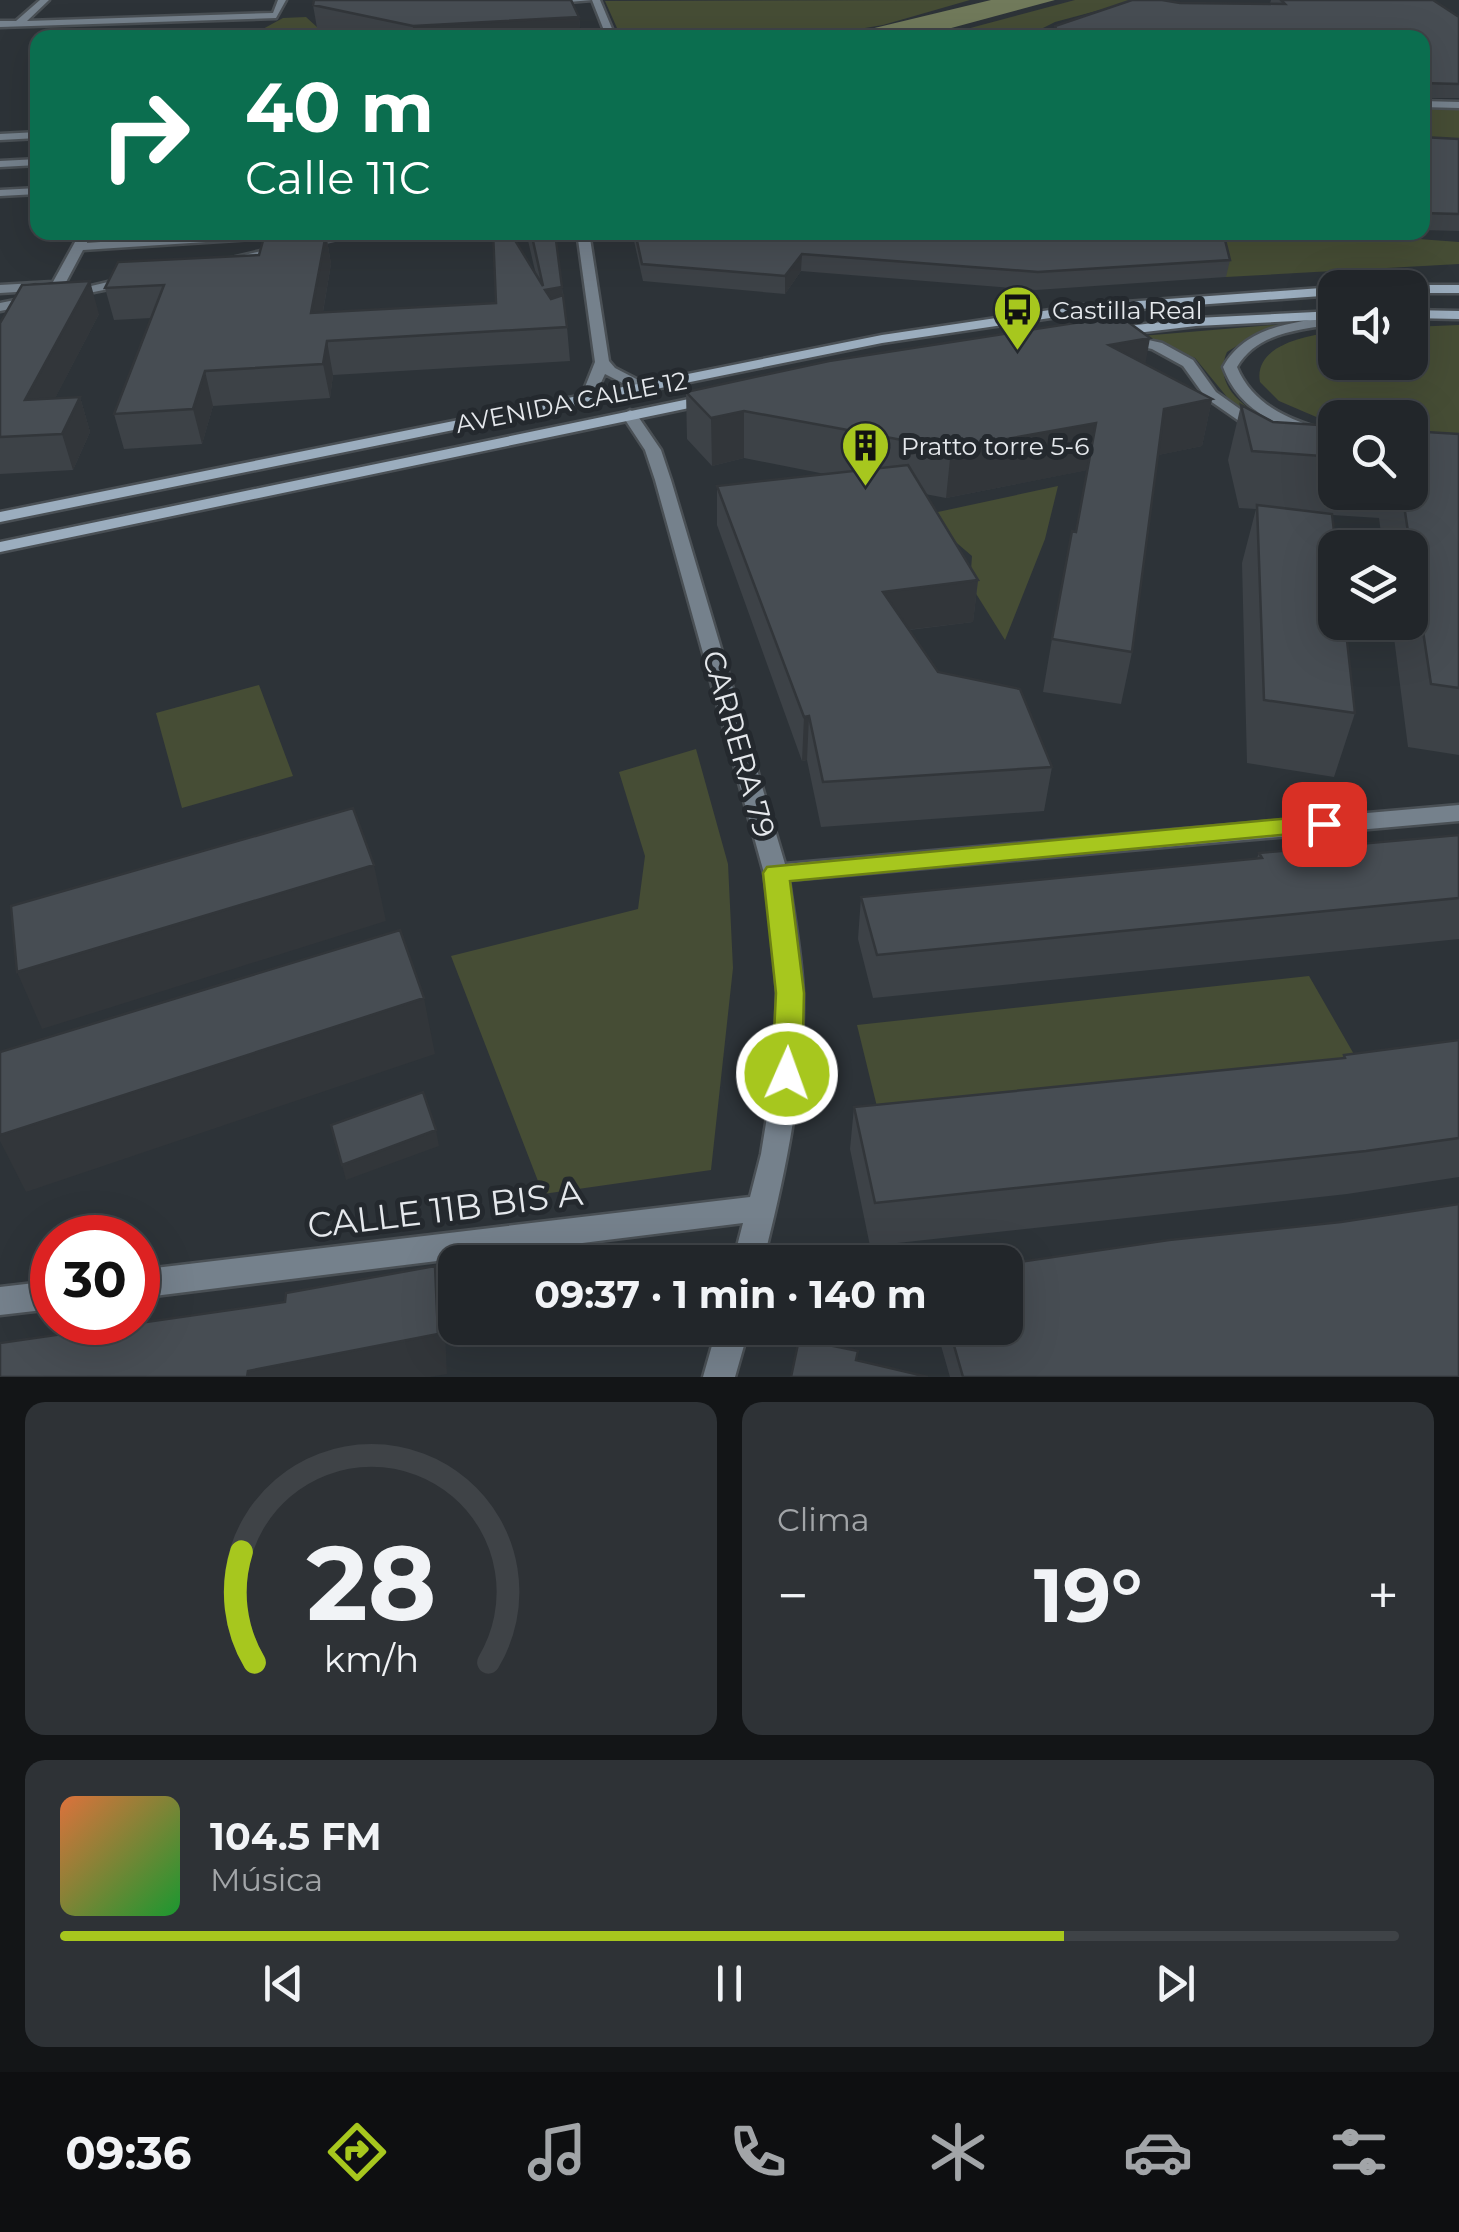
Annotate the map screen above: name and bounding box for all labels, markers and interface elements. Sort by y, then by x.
text: 40 m [245,64,434,150]
icon: right [80,70,210,200]
text: Calle 11C [245,150,431,205]
map controls [1318,270,1428,640]
button: sound [1318,270,1428,380]
bus stop icon: Castilla Real [991,284,1043,352]
place label: Castilla Real [1052,295,1202,325]
street label: AVENIDA CALLE 12 [453,365,689,439]
button: search [1318,400,1428,510]
building icon: Pratto torre 5-6 [840,420,892,488]
place label: Pratto torre 5-6 [901,431,1090,461]
button: layers [1318,530,1428,640]
street label: CARRERA 79 [695,646,783,842]
pin [1282,782,1367,867]
icon: arrive [1297,797,1352,852]
position arrow [735,1022,839,1126]
street label: CALLE 11B BIS A [305,1171,586,1247]
speed limit sign: 30 [30,1215,160,1345]
text: 09:37 · 1 min · 140 m [534,1271,927,1318]
text: Clima [777,1500,870,1539]
text: 28 [306,1519,436,1646]
text: 19° [1034,1549,1142,1641]
text: − [777,1562,809,1629]
text: + [1367,1562,1399,1629]
text: km/h [323,1637,419,1681]
text: 104.5 FM [210,1813,382,1860]
text: Música [210,1860,323,1899]
icon: previous [256,1956,311,2011]
icon: pause [702,1956,757,2011]
icon: next [1148,1956,1203,2011]
icon: directions [322,2117,392,2187]
icon: music [522,2117,592,2187]
icon: phone [723,2117,793,2187]
icon: climate [923,2117,993,2187]
icon: car [1123,2117,1193,2187]
icon: filters [1324,2117,1394,2187]
text: 09:36 [65,2125,192,2180]

